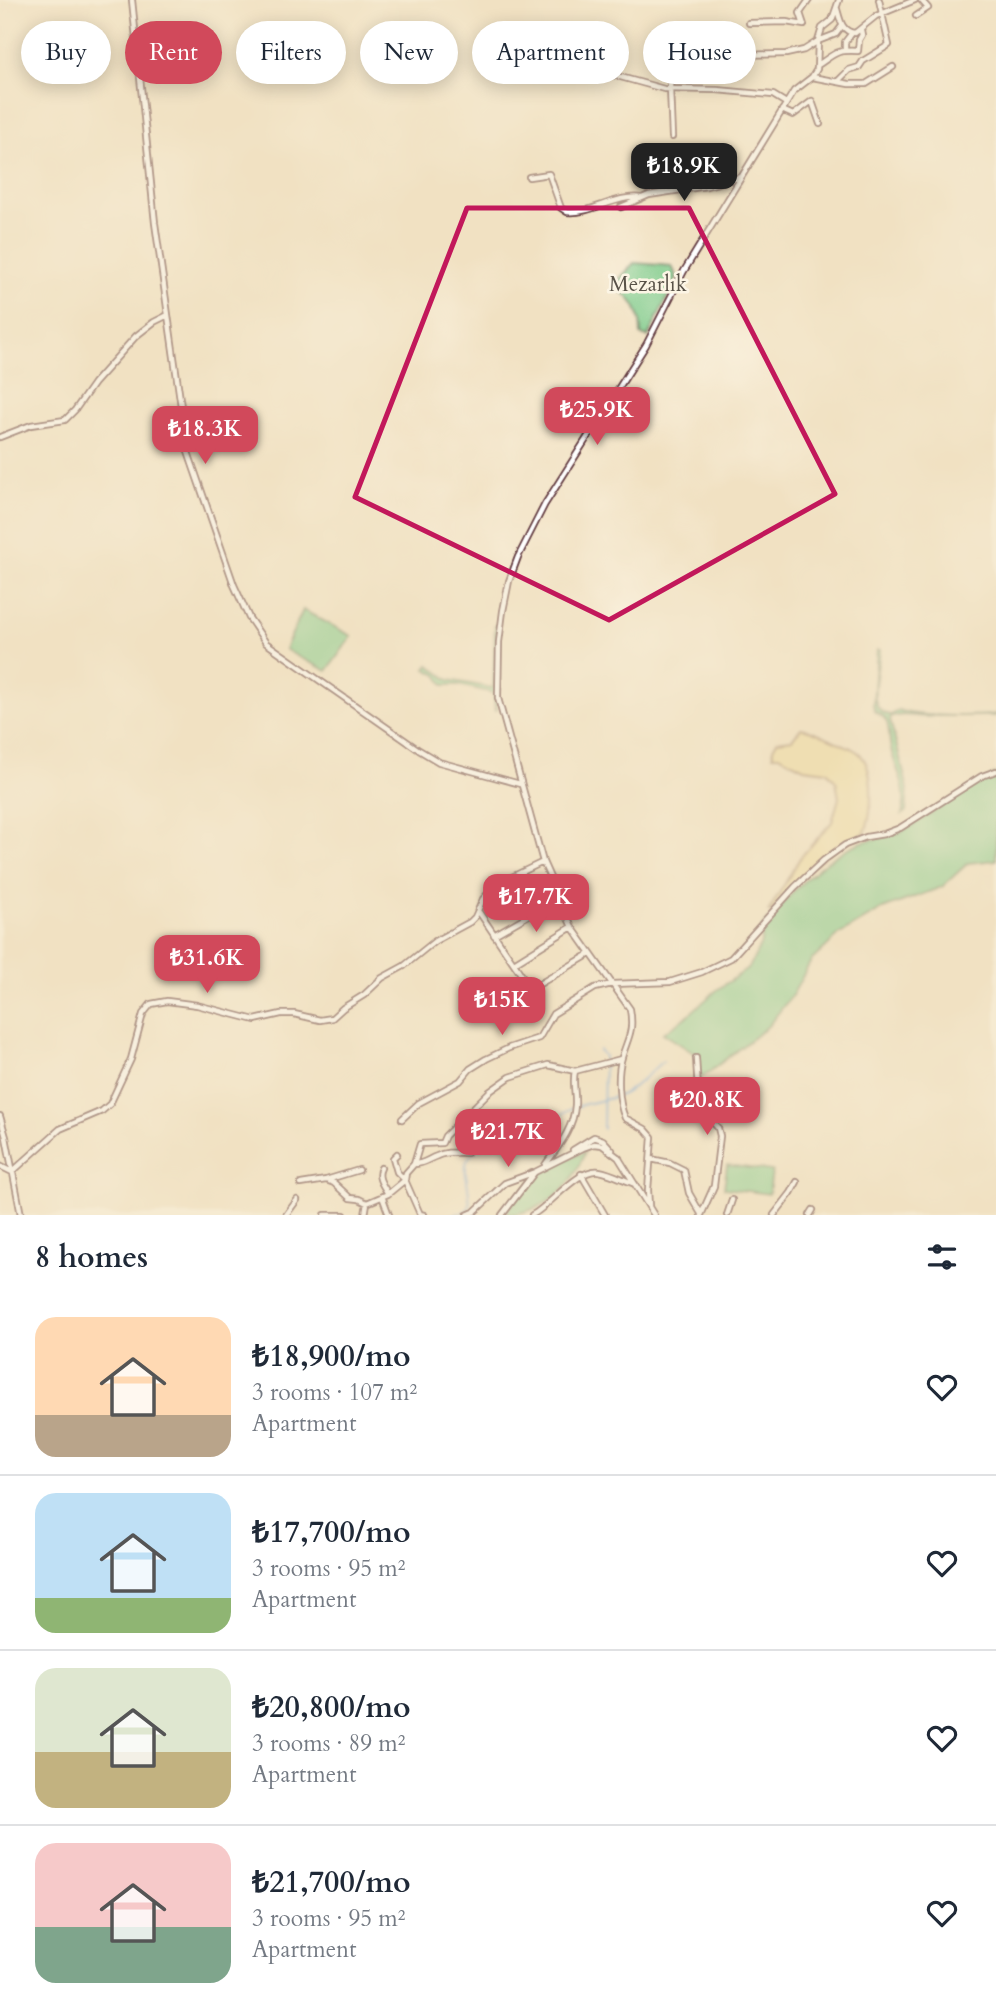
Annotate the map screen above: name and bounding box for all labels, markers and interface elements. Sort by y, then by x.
chip: Buy [21,21,111,84]
chip: Rent [125,21,222,84]
chip: Filters [236,21,346,84]
chip: New [360,21,458,84]
chip: Apartment [472,21,629,84]
chip: House [643,21,756,84]
pin: ₺18.9K [627,144,741,203]
text: ₺18.9K [647,150,721,181]
park label: Mezarlık [609,270,688,299]
pin: ₺25.9K [540,388,654,447]
text: ₺25.9K [560,394,634,425]
pin: ₺18.3K [148,406,262,466]
text: ₺18.3K [168,413,242,444]
pin: ₺17.7K [479,874,593,934]
text: ₺17.7K [499,881,573,912]
pin: ₺31.6K [150,936,264,995]
text: ₺31.6K [170,942,244,973]
pin: ₺15K [461,978,543,1037]
text: ₺15K [474,984,530,1015]
pin: ₺20.8K [650,1078,764,1137]
text: ₺20.8K [670,1084,744,1115]
pin: ₺21.7K [451,1110,565,1169]
text: ₺21.7K [471,1116,545,1147]
text: 8 homes [35,1237,148,1278]
icon: filters [923,1238,961,1276]
text: ₺18,900/mo [252,1336,411,1377]
icon: home [91,1345,175,1429]
icon: heart [923,1368,961,1406]
text: 3 rooms · 107 m² [252,1377,417,1408]
text: Apartment [252,1408,356,1439]
text: ₺17,700/mo [252,1512,411,1553]
icon: home [91,1521,175,1605]
icon: heart [923,1544,961,1582]
text: 3 rooms · 95 m² [252,1553,405,1584]
text: Apartment [252,1584,356,1615]
text: ₺20,800/mo [252,1687,411,1728]
icon: home [91,1696,175,1780]
icon: heart [923,1719,961,1757]
text: 3 rooms · 89 m² [252,1728,405,1759]
text: Apartment [252,1759,356,1790]
text: ₺21,700/mo [252,1862,411,1903]
icon: home [91,1871,175,1955]
icon: heart [923,1894,961,1932]
text: 3 rooms · 95 m² [252,1903,405,1934]
text: Apartment [252,1934,356,1965]

